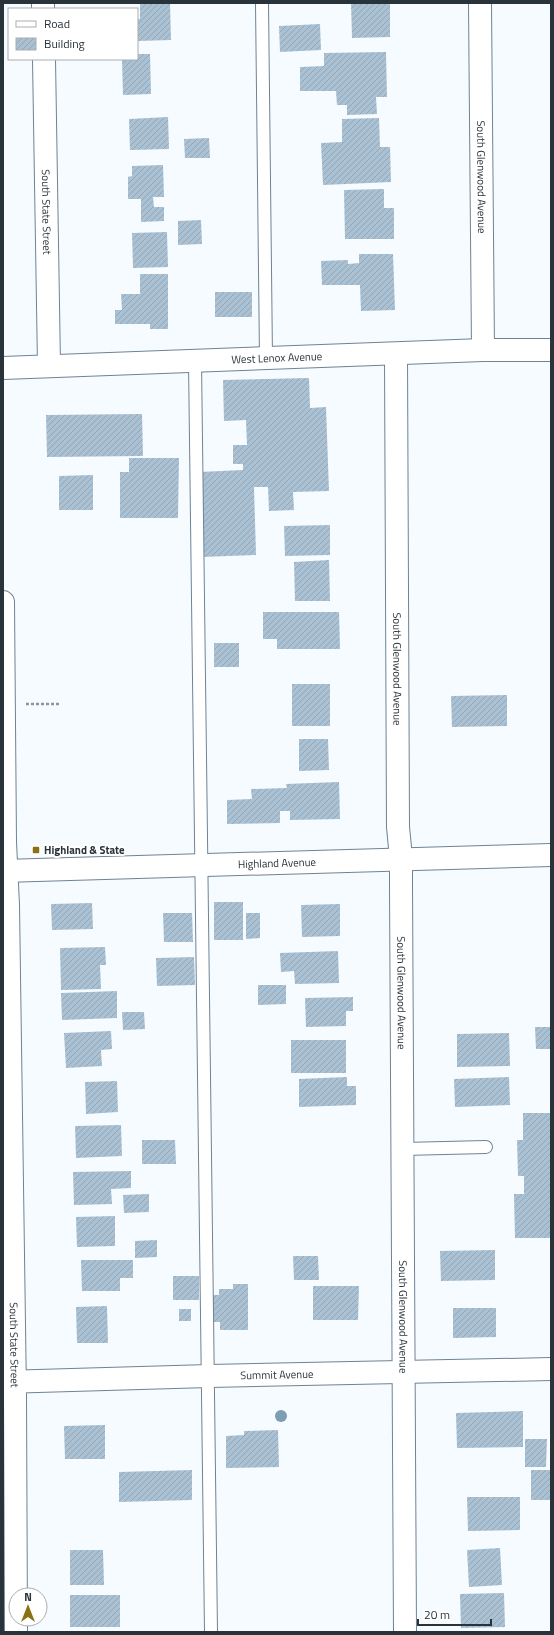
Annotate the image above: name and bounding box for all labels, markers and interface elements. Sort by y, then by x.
legend [8,8,138,60]
text: Road [44,14,70,33]
text: Building [44,34,85,53]
street label: South Glenwood Avenue [473,120,490,234]
street label: South State Street [38,169,55,255]
street label: West Lenox Avenue [231,348,323,367]
street label: South Glenwood Avenue [389,612,406,726]
place label: Highland & State [44,842,125,858]
marker: Highland & State [31,845,41,855]
street label: Highland Avenue [238,854,317,872]
street label: South Glenwood Avenue [393,936,410,1050]
street label: South Glenwood Avenue [395,1260,412,1374]
street label: South State Street [6,1302,23,1388]
street label: Summit Avenue [240,1366,314,1383]
north arrow [8,1587,48,1627]
text: N [24,1589,32,1605]
scale bar [418,1601,491,1627]
text: 20 m [424,1605,450,1624]

